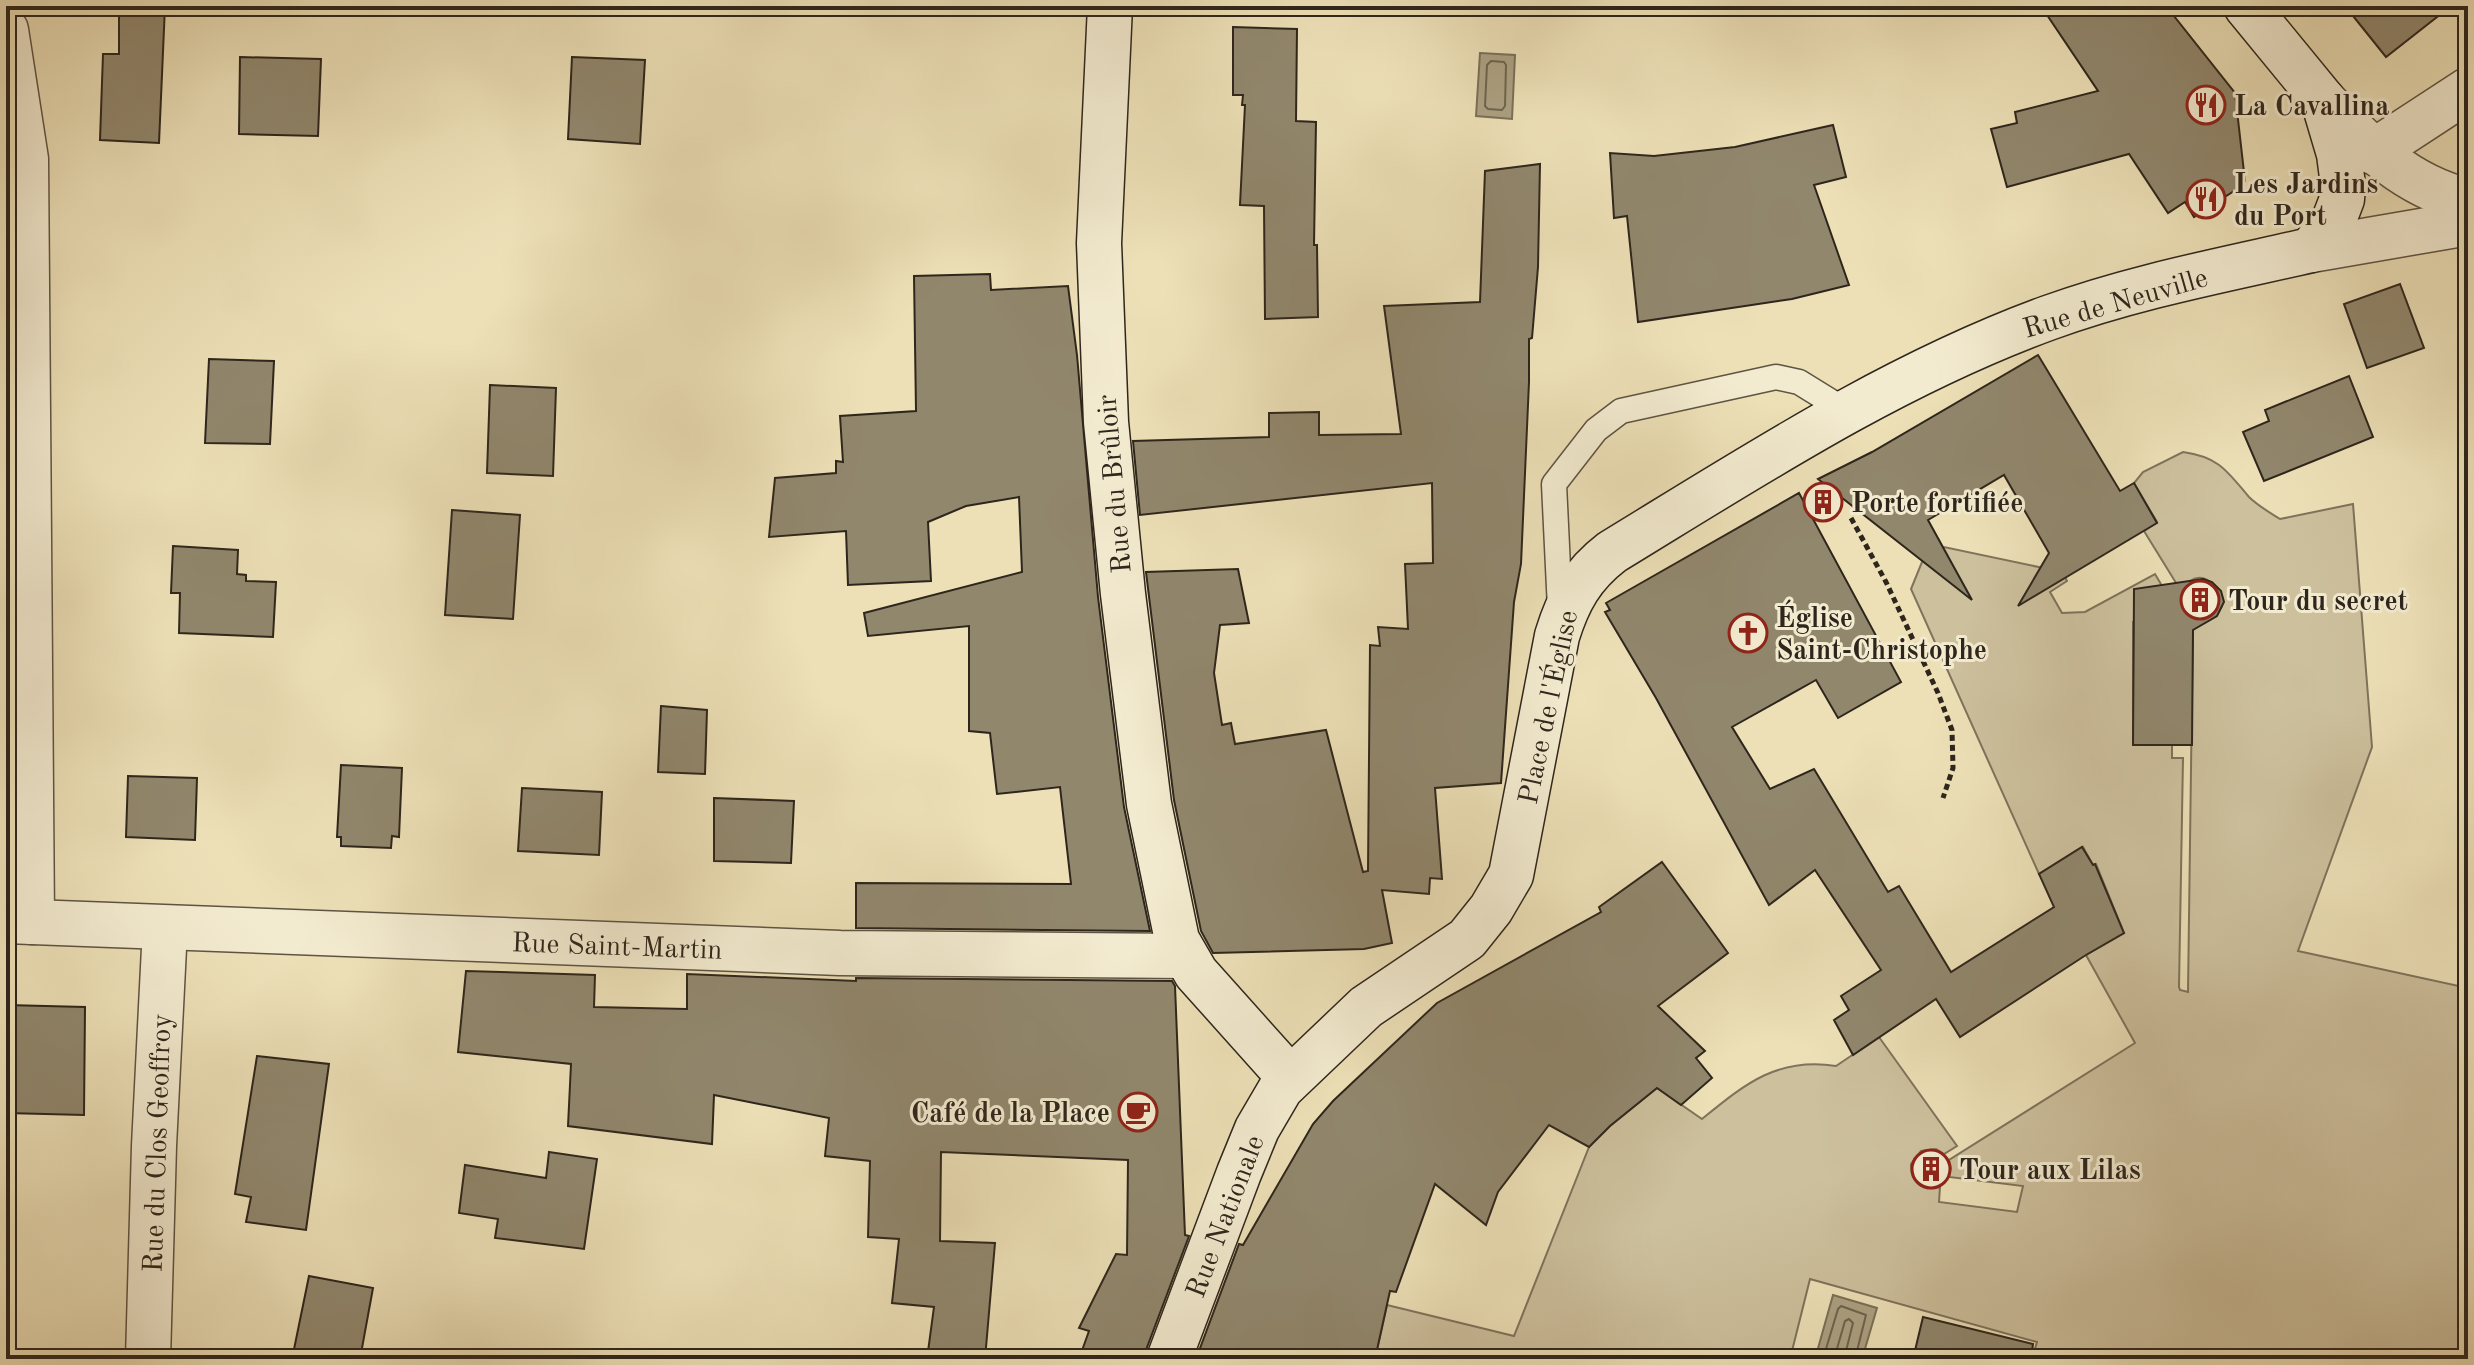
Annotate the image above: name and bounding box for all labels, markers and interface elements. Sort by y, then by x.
restaurant icon: La Cavallina [2185,84,2227,126]
place label: La Cavallina [2234,94,2389,122]
place label: Les Jardins du Port [2234,172,2378,232]
restaurant icon: Les Jardins du Port [2185,178,2227,220]
street label: Rue de Neuville [2020,265,2211,345]
street label: Rue du Brûloir [1094,393,1138,574]
building icon: Porte fortifiée [1802,481,1844,523]
place label: Porte fortifiée [1851,491,2023,519]
building icon: Tour du secret [2179,579,2221,621]
place label: Tour du secret [2228,589,2408,617]
place label: Église Saint-Christophe [1776,599,1987,666]
street label: Place de l'Église [1511,607,1584,807]
church icon: Église Saint-Christophe [1727,612,1769,654]
street label: Rue Saint-Martin [511,930,723,966]
street label: Rue du Clos Geoffroy [140,1013,178,1273]
cafe icon: Café de la Place [1117,1091,1159,1133]
place label: Café de la Place [911,1101,1110,1129]
street label: Rue Nationale [1183,1132,1271,1302]
building icon: Tour aux Lilas [1910,1148,1952,1190]
place label: Tour aux Lilas [1959,1158,2141,1186]

